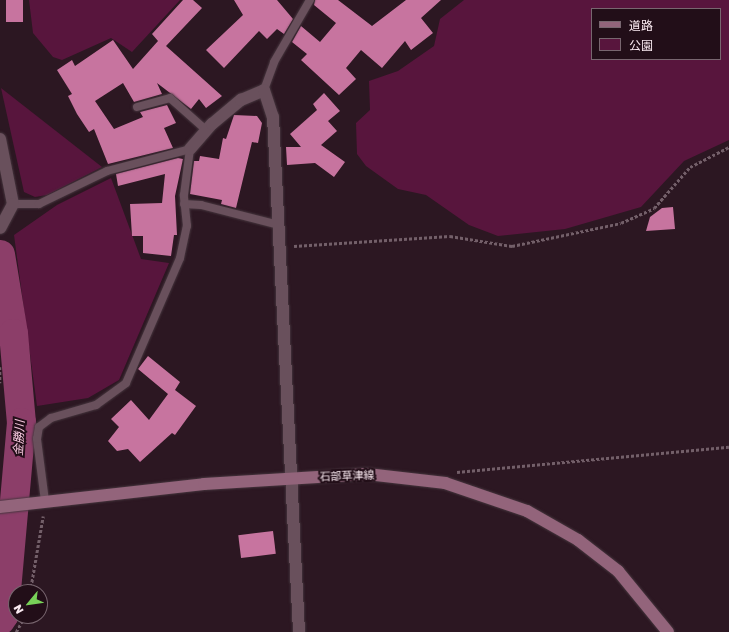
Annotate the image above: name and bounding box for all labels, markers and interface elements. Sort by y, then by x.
legend [591,8,721,60]
text: 道路 [629,18,653,33]
text: 公園 [629,38,653,53]
water label: 金勝川 [11,420,27,456]
street label: 石部草津線 [319,468,375,484]
north arrow [8,584,48,624]
text: N [10,603,26,616]

